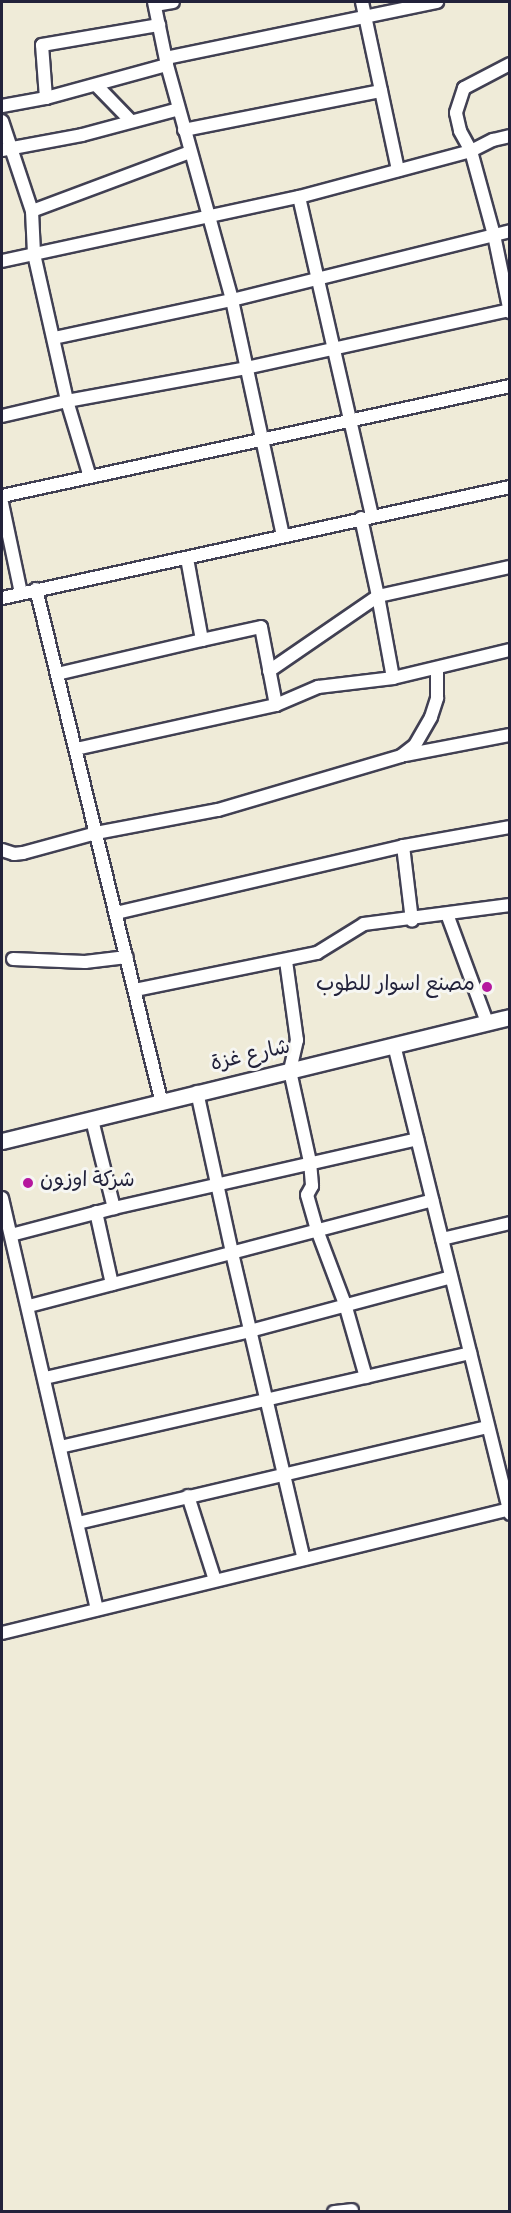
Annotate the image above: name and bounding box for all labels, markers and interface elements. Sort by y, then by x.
place label: مصنع اسوار للطوب [316,974,475,1000]
marker: مصنع اسوار للطوب [480,980,494,994]
street label: شارع غزة [209,1037,293,1079]
place label: شركة اوزون [40,1170,135,1196]
marker: شركة اوزون [21,1176,35,1190]

